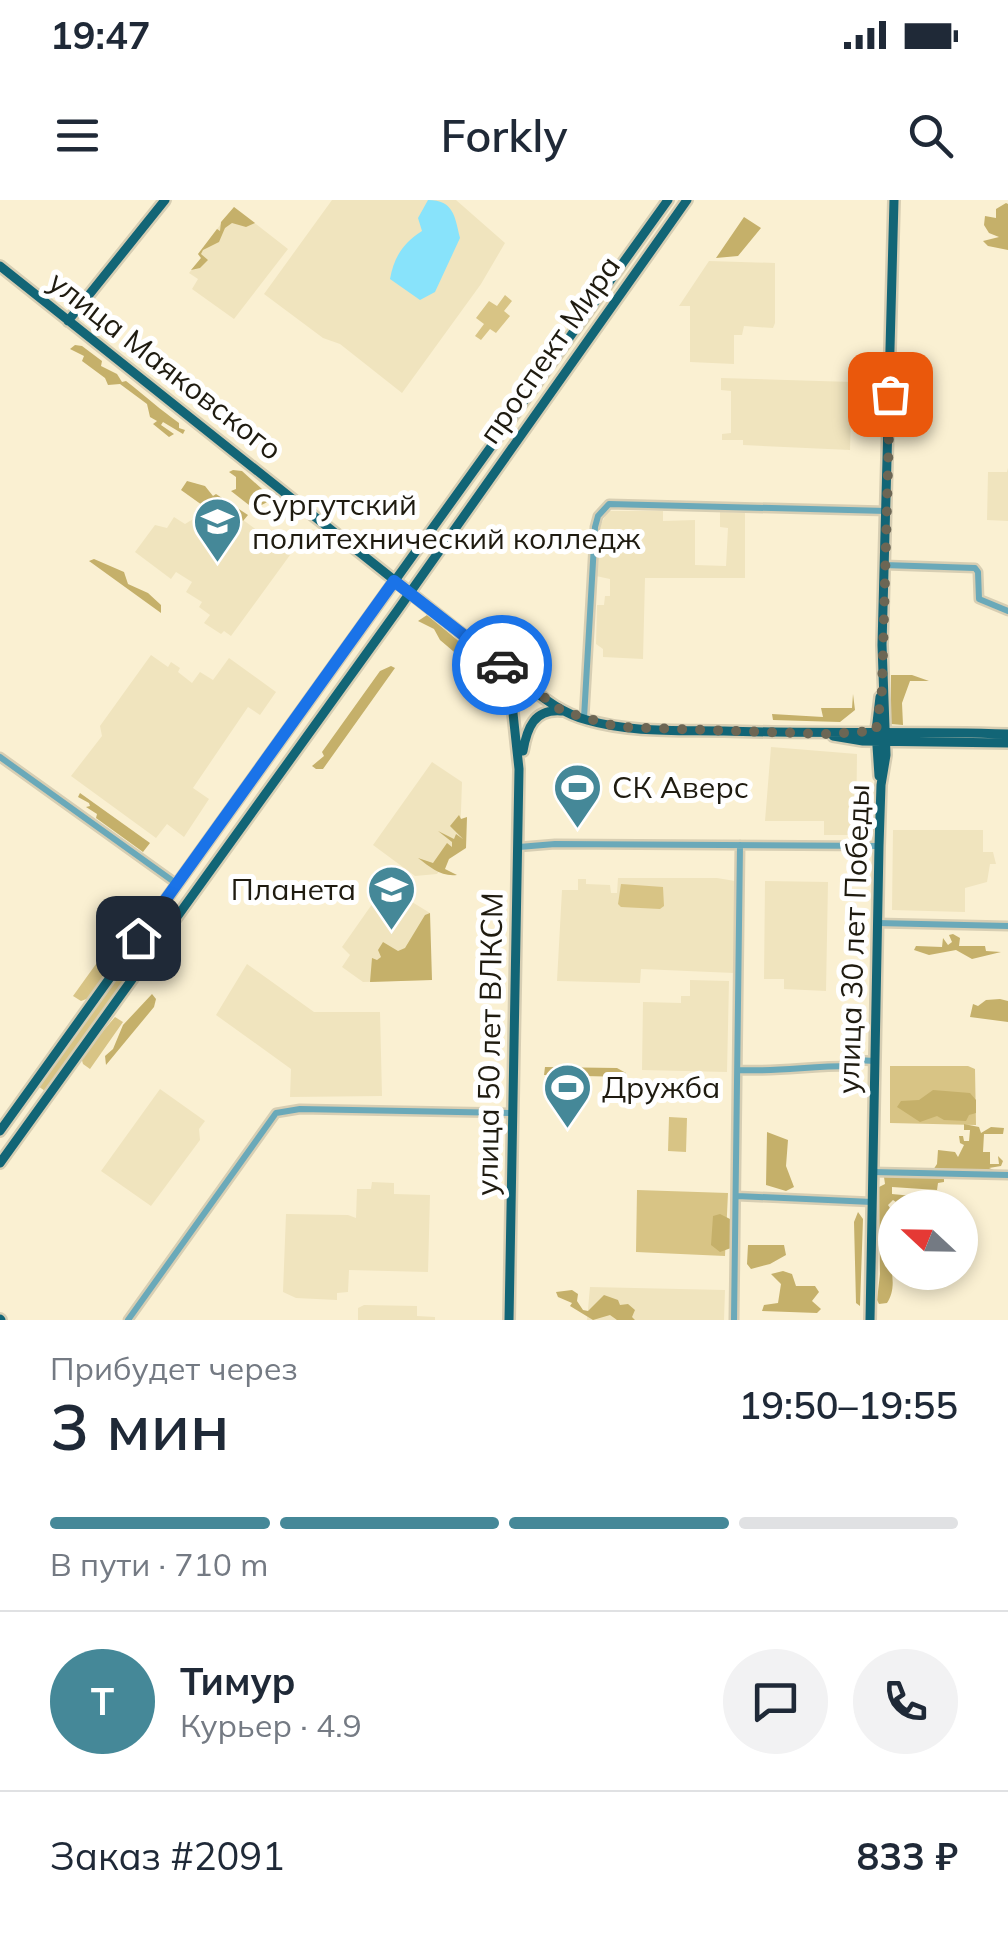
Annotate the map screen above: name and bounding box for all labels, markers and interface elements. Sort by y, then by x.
text: 19:47 [50,11,151,59]
text: Forkly [440,107,568,163]
icon: menu [50,108,105,163]
icon: search [903,108,958,163]
street label: проспект Мира [470,248,628,451]
street label: улица Маяковского [41,262,290,468]
pin [848,352,933,437]
icon: bag [863,367,918,422]
place label: Сургутский политехнический колледж [252,485,641,557]
school or university icon: Сургутский политехнический колледж [191,496,243,564]
courier [452,615,552,715]
icon: car [475,638,530,693]
sports icon: СК Аверс [551,762,603,830]
place label: СК Аверс [612,768,749,806]
street label: улица 30 лет Победы [829,783,877,1094]
school or university icon: Планета [365,864,417,932]
place label: Планета [231,870,356,908]
street label: улица 50 лет ВЛКСМ [467,892,511,1196]
pin [96,896,181,981]
icon: home [111,911,166,966]
sports icon: Дружба [541,1062,593,1130]
place label: Дружба [602,1068,720,1106]
north arrow [878,1190,978,1290]
map controls [878,1190,978,1290]
text: Прибудет через [50,1348,298,1388]
text: 19:50–19:55 [738,1381,958,1429]
text: 3 мин [50,1385,230,1466]
text: В пути · 710 m [50,1544,268,1584]
button: chat [723,1649,828,1754]
button: phone [853,1649,958,1754]
text: Тимур [180,1657,296,1705]
text: Т [91,1677,114,1725]
text: Курьер · 4.9 [180,1705,362,1745]
text: Заказ #2091 [50,1832,285,1880]
text: 833 ₽ [856,1832,958,1880]

